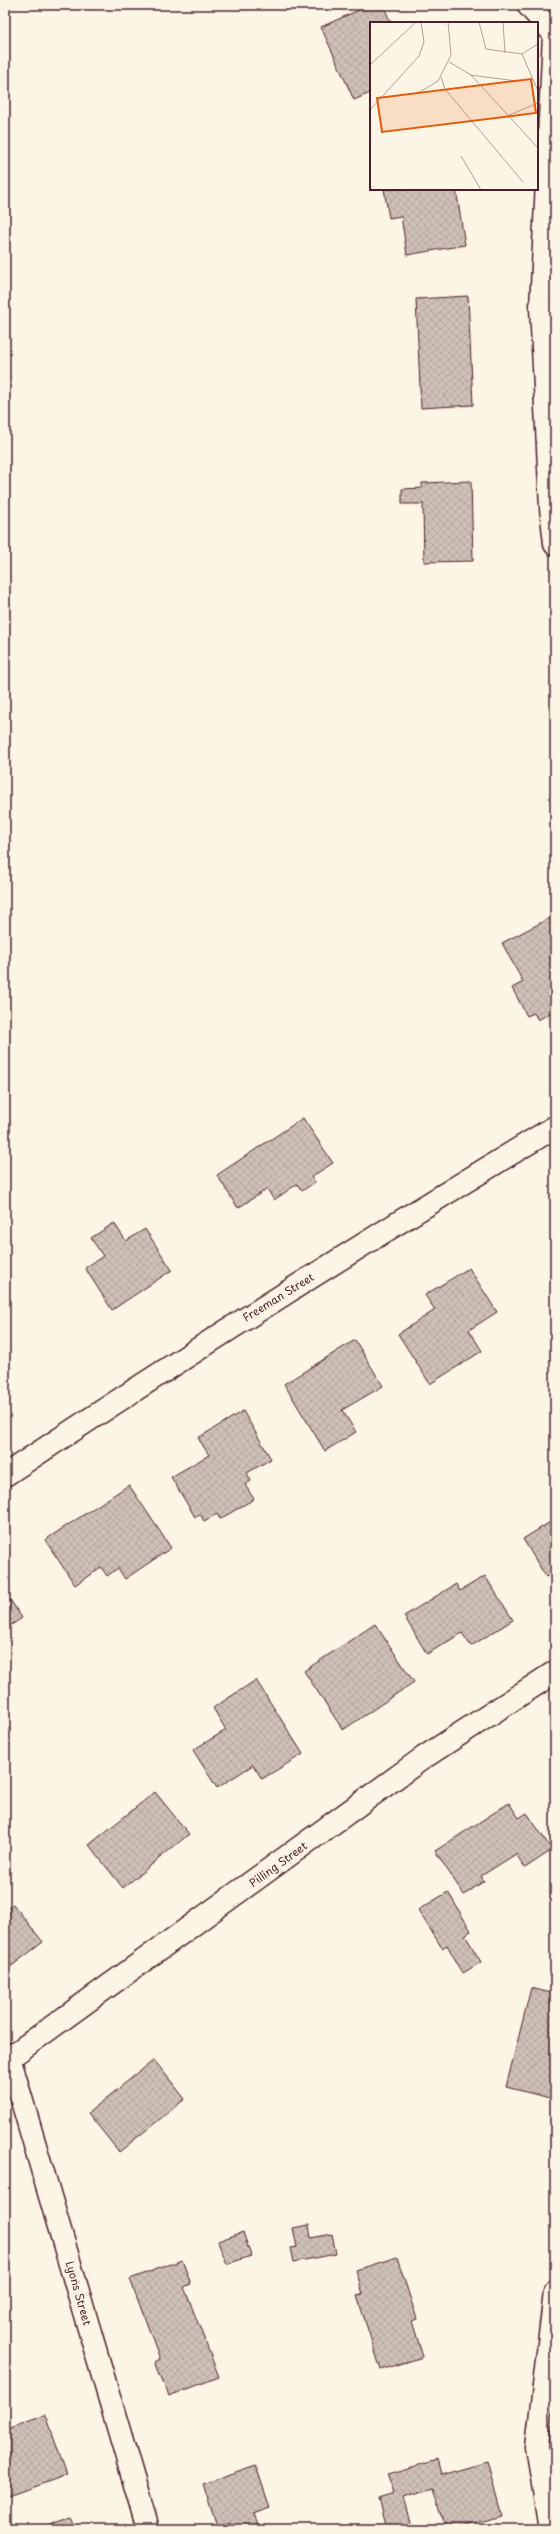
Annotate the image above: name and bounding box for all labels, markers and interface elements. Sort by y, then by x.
inset map [370,22,538,190]
street label: Freeman Street [239,1268,317,1326]
street label: Pilling Street [245,1837,311,1891]
street label: Lyons Street [62,2259,96,2328]

